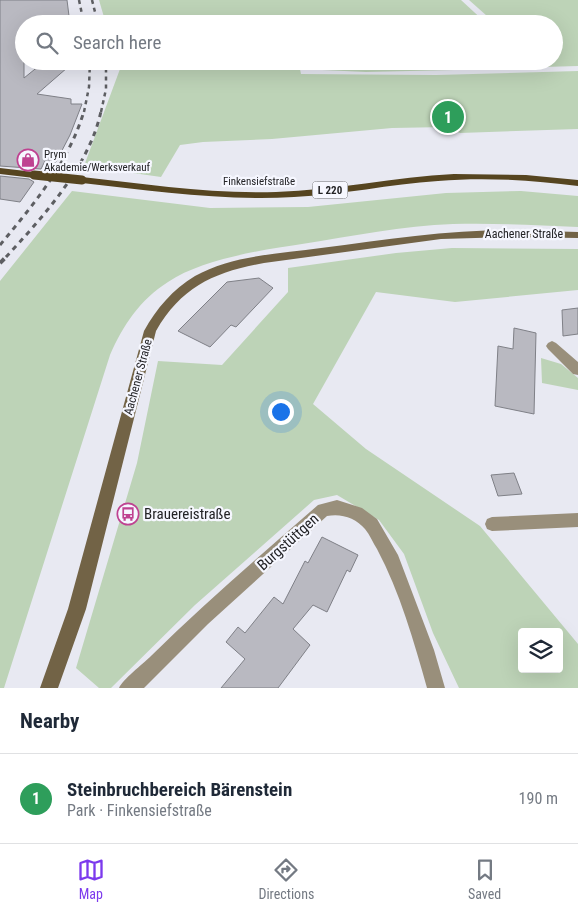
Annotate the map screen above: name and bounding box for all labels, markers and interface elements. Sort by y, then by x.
search box [15,15,563,70]
icon: search [33,29,61,57]
text: Search here [73,31,161,54]
pin: 1 [432,98,464,136]
shop icon: Prym Akademie/Werksverkauf [16,148,40,172]
place label: Prym Akademie/Werksverkauf [44,148,151,174]
street label: Finkensiefstraße [223,175,295,188]
road number: L 220 [312,182,348,198]
street label: Aachener Straße [485,227,564,241]
street label: Aachener Straße [121,337,155,417]
your location [268,399,294,425]
bus stop icon: Brauereistraße [116,502,140,526]
place label: Brauereistraße [144,505,230,523]
street label: Burgstüttgen [254,510,322,574]
map controls [518,628,563,673]
button: layers [518,628,563,673]
text: Nearby [20,709,79,733]
text: Steinbruchbereich Bärenstein [67,778,292,801]
text: 1 [32,789,40,808]
text: 190 m [519,789,558,808]
text: Park · Finkensiefstraße [67,801,212,820]
tab: Map [77,856,105,902]
tab: Directions [258,856,314,902]
tab: Saved [468,856,501,902]

